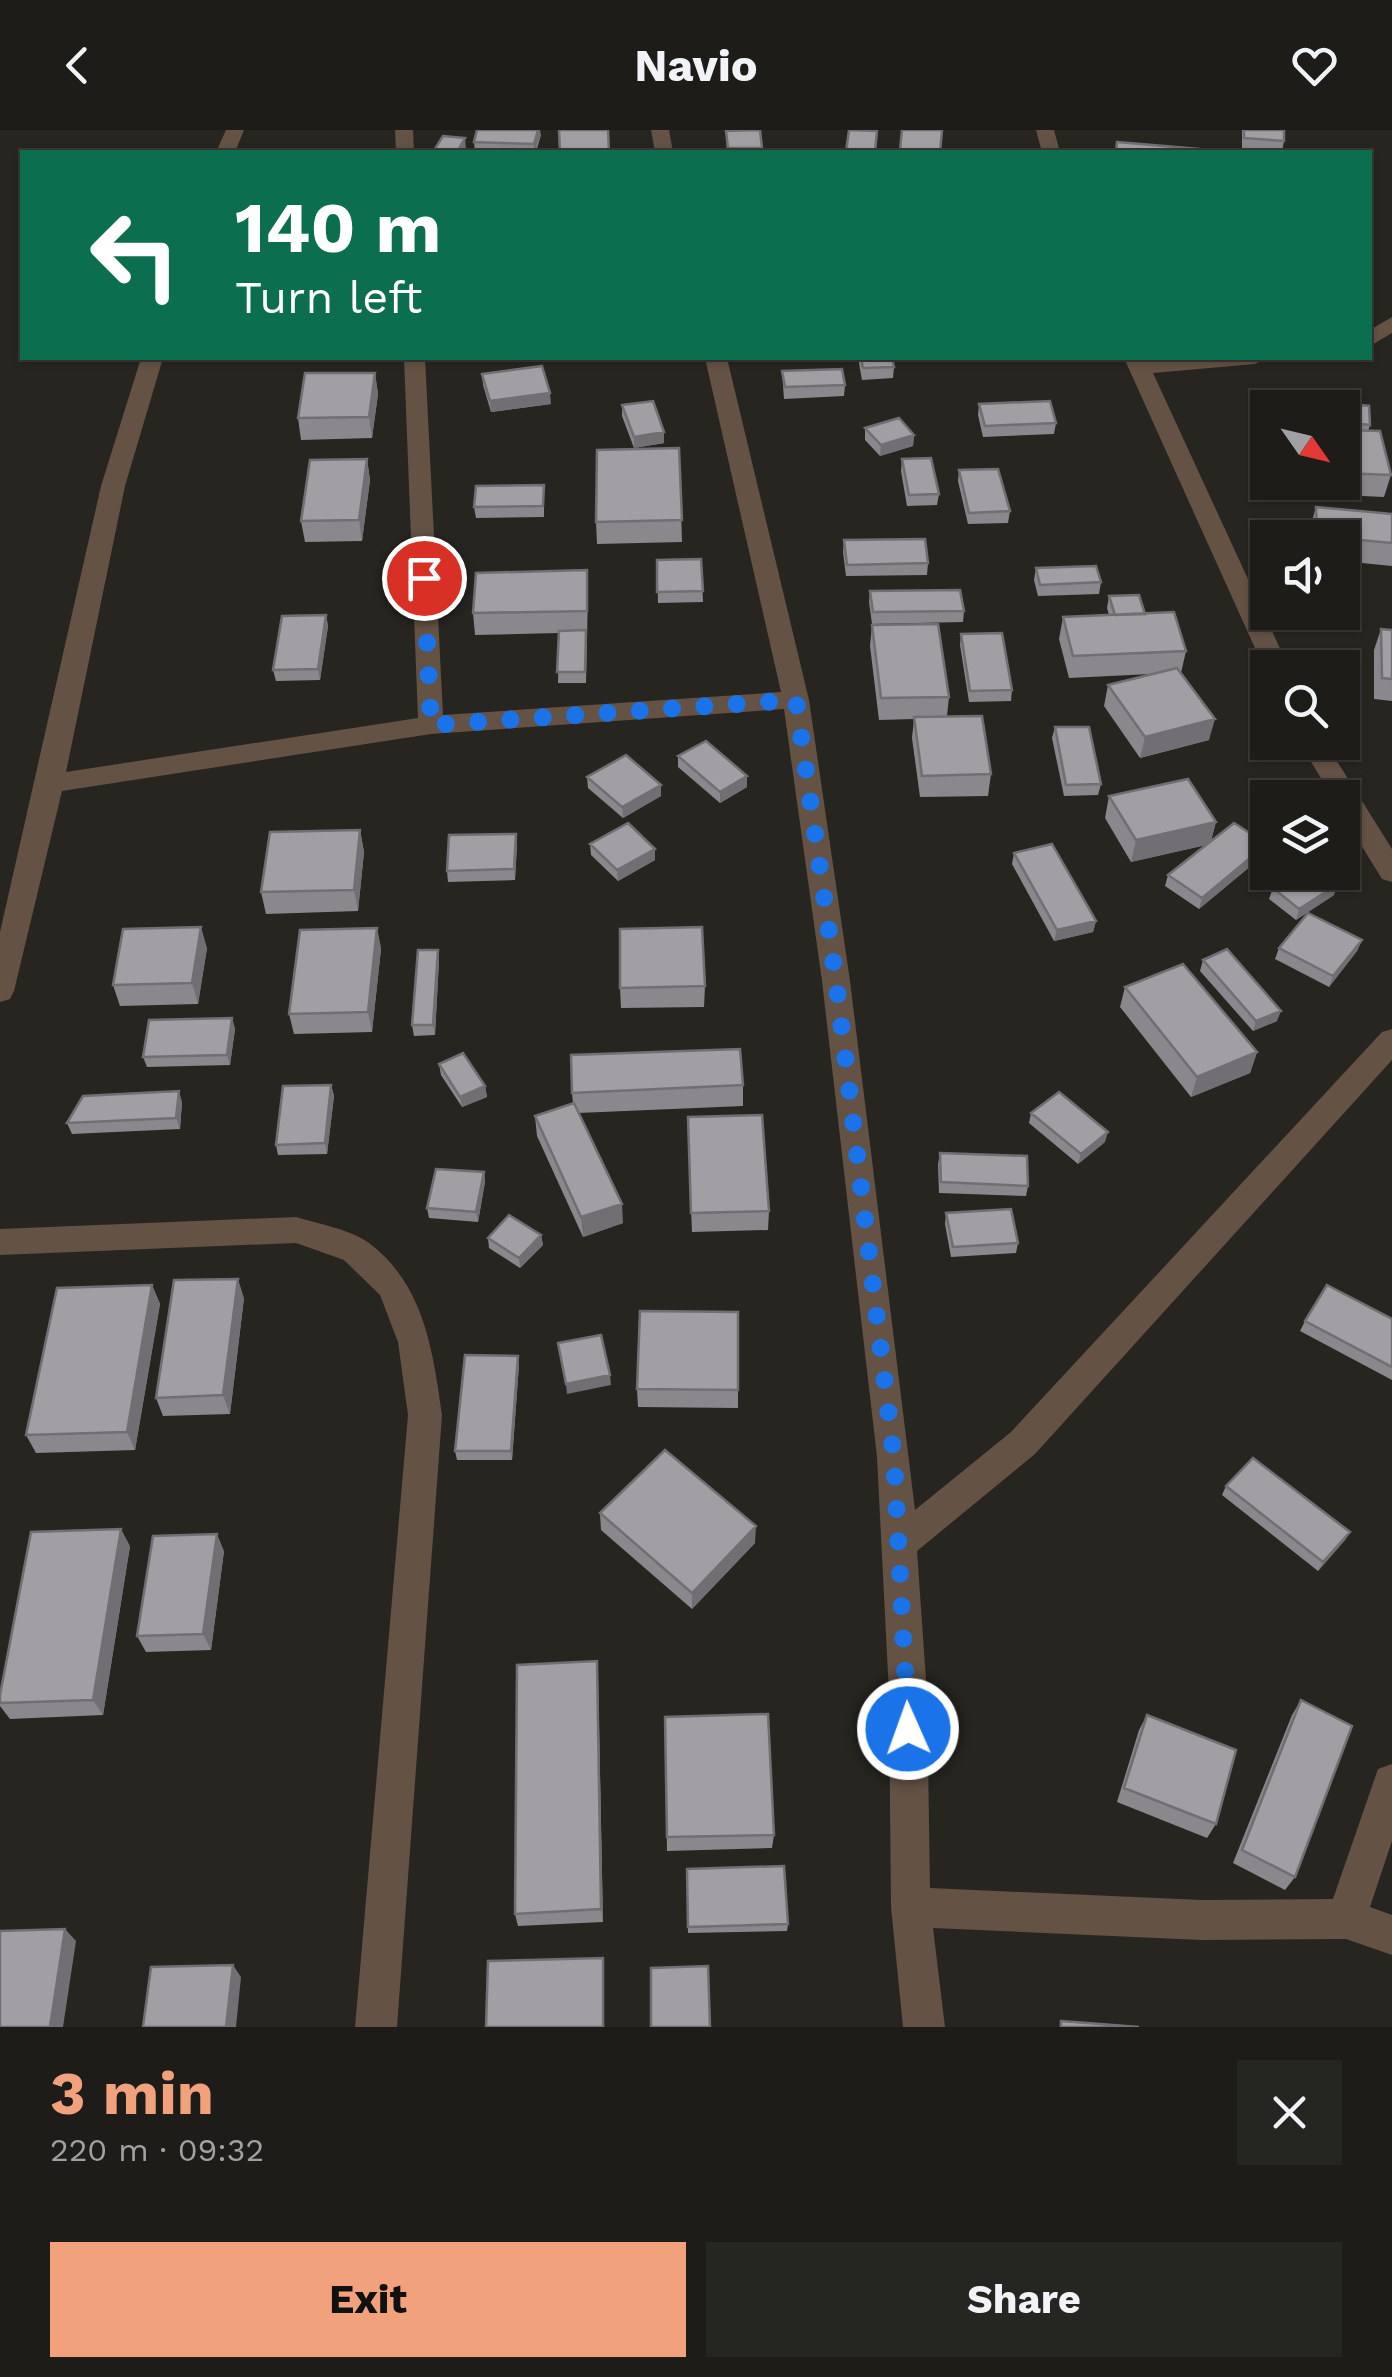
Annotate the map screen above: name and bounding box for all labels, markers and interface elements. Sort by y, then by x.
icon: back [50,38,105,93]
icon: heart [1287,38,1342,93]
text: Navio [634,39,758,92]
text: 140 m [235,187,441,269]
icon: left [70,190,200,320]
text: Turn left [235,271,422,324]
north arrow [1250,390,1360,500]
map controls [1250,390,1360,890]
button: sound [1250,520,1360,630]
pin [382,536,467,621]
icon: arrive [397,551,452,606]
button: search [1250,650,1360,760]
button: layers [1250,780,1360,890]
position arrow [856,1677,960,1781]
text: 3 min [50,2058,214,2129]
button: close [1237,2060,1342,2165]
text: 220 m · 09:32 [50,2131,264,2169]
button: Exit [50,2242,686,2357]
button: Share [706,2242,1342,2357]

